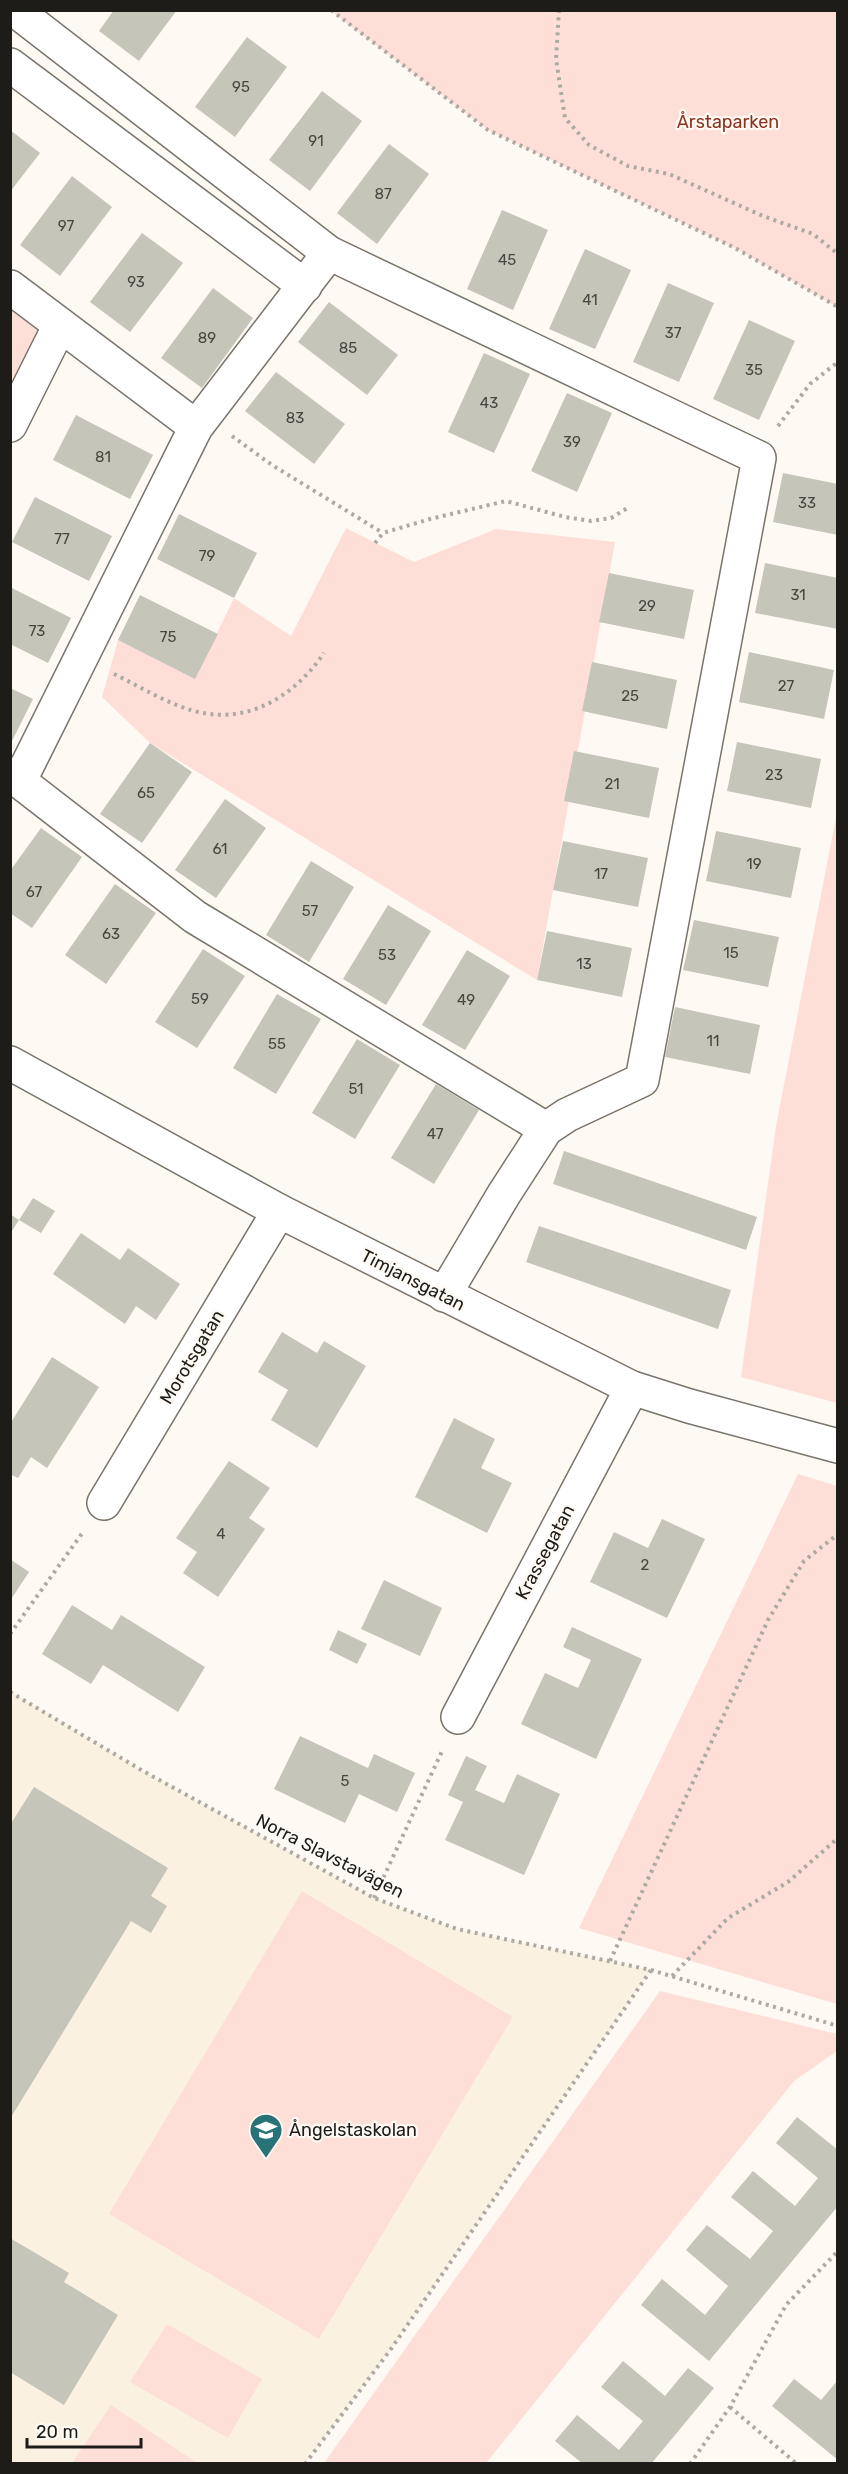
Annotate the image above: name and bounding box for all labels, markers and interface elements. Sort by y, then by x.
house number: 95 [232,78,250,96]
park label: Årstaparken [677,111,779,133]
house number: 91 [308,132,324,150]
house number: 87 [374,185,392,203]
house number: 97 [58,217,75,235]
house number: 45 [498,251,516,269]
house number: 93 [127,273,145,291]
house number: 41 [582,291,598,309]
house number: 37 [665,324,682,342]
house number: 89 [198,329,216,347]
house number: 85 [339,339,357,357]
house number: 35 [745,361,763,379]
house number: 43 [480,394,498,412]
house number: 83 [286,409,304,427]
house number: 39 [563,433,581,451]
house number: 81 [95,448,111,466]
house number: 33 [798,494,816,512]
house number: 77 [54,530,70,548]
house number: 79 [199,547,215,565]
house number: 31 [790,586,806,604]
house number: 29 [638,597,656,615]
house number: 73 [29,622,45,640]
house number: 75 [160,628,176,646]
house number: 27 [778,677,795,695]
house number: 25 [621,687,639,705]
house number: 23 [765,766,783,784]
house number: 21 [604,775,620,793]
house number: 65 [137,784,155,802]
house number: 61 [212,840,228,858]
house number: 19 [746,855,762,873]
house number: 17 [594,865,608,883]
house number: 67 [26,883,42,901]
house number: 57 [302,902,319,920]
house number: 63 [102,925,120,943]
house number: 15 [723,944,739,962]
house number: 53 [378,946,396,964]
house number: 13 [576,955,592,973]
house number: 59 [191,990,209,1008]
house number: 49 [457,991,475,1009]
house number: 11 [707,1032,719,1050]
house number: 55 [268,1035,286,1053]
house number: 51 [348,1080,364,1098]
house number: 47 [427,1125,444,1143]
street label: Timjansgatan [357,1244,469,1316]
street label: Morotsgatan [155,1306,229,1408]
street label: Krassegatan [511,1501,579,1603]
house number: 4 [216,1525,226,1543]
house number: 2 [641,1556,650,1574]
house number: 5 [341,1772,350,1790]
street label: Norra Slavstavägen [252,1809,408,1903]
school or university icon: Ångelstaskolan [248,2112,284,2159]
place label: Ångelstaskolan [289,2119,417,2141]
scale bar [27,2411,141,2449]
text: 20 m [36,2421,78,2443]

